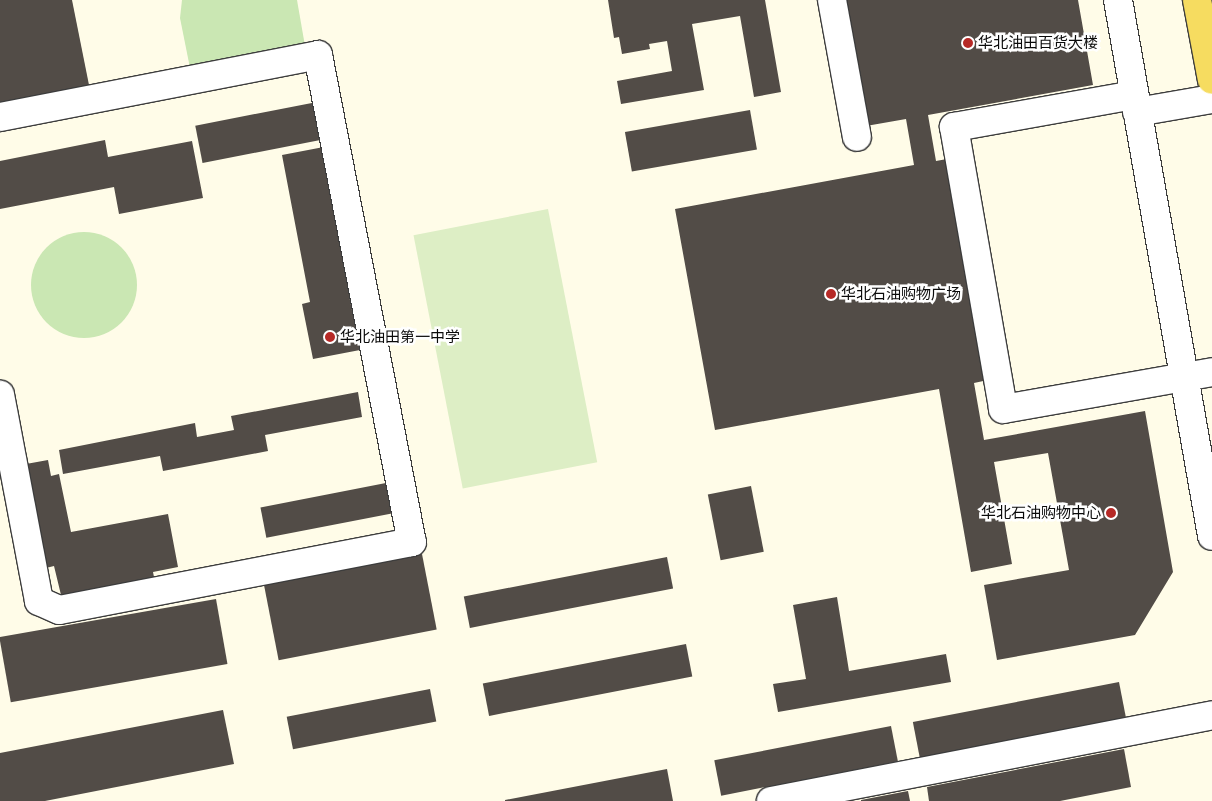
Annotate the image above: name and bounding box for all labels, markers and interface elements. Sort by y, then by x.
place label: 华北油田百货大楼 [978,34,1098,52]
marker: 华北油田百货大楼 [962,37,974,49]
place label: 华北石油购物广场 [841,285,961,303]
marker: 华北石油购物广场 [825,288,837,300]
place label: 华北油田第一中学 [340,328,460,346]
marker: 华北油田第一中学 [324,331,336,343]
place label: 华北石油购物中心 [981,504,1101,522]
marker: 华北石油购物中心 [1105,507,1117,519]

